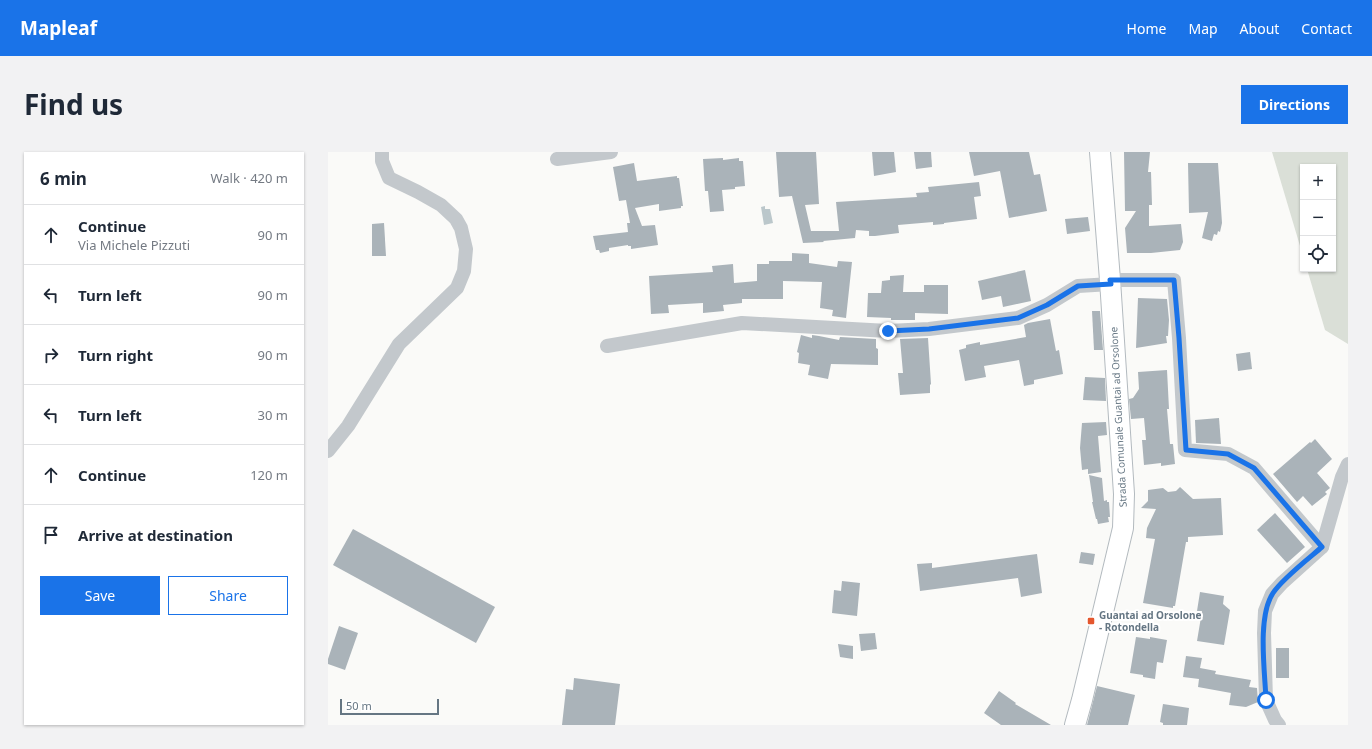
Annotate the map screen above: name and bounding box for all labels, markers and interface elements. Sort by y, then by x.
text: Mapleaf [20,15,97,41]
text: Home [1127,19,1166,38]
text: Map [1188,19,1218,38]
text: About [1240,19,1279,38]
text: Contact [1301,19,1352,38]
text: Find us [24,85,123,123]
button: Directions [1241,85,1348,124]
map controls [1300,164,1336,272]
button: + [1300,164,1336,200]
text: 6 min [40,167,87,190]
text: Walk · 420 m [210,169,288,187]
button: − [1300,200,1336,236]
text: Continue [78,216,146,236]
icon: ahead [40,224,62,246]
text: 90 m [258,226,288,244]
text: Via Michele Pizzuti [78,236,190,254]
button: locate [1300,236,1336,272]
icon: left [40,284,62,306]
text: Turn left [78,285,142,305]
text: 90 m [258,286,288,304]
route end [879,322,897,340]
street label: Strada Comunale Guantai ad Orsolone [1106,326,1130,508]
icon: right [40,344,62,366]
text: Turn right [78,345,153,365]
text: 90 m [258,346,288,364]
icon: left [40,404,62,426]
text: Turn left [78,405,142,425]
text: 30 m [258,406,288,424]
icon: ahead [40,464,62,486]
text: Continue [78,465,146,485]
text: 120 m [250,466,288,484]
icon: arrive [40,524,62,546]
text: Arrive at destination [78,525,233,545]
button: Save [40,576,160,615]
button: Share [168,576,288,615]
place label: Guantai ad Orsolone - Rotondella [1099,608,1201,634]
marker: Guantai ad Orsolone - Rotondella [1086,616,1096,626]
route start [1257,691,1275,709]
scale bar [340,697,439,716]
text: 50 m [346,698,372,713]

